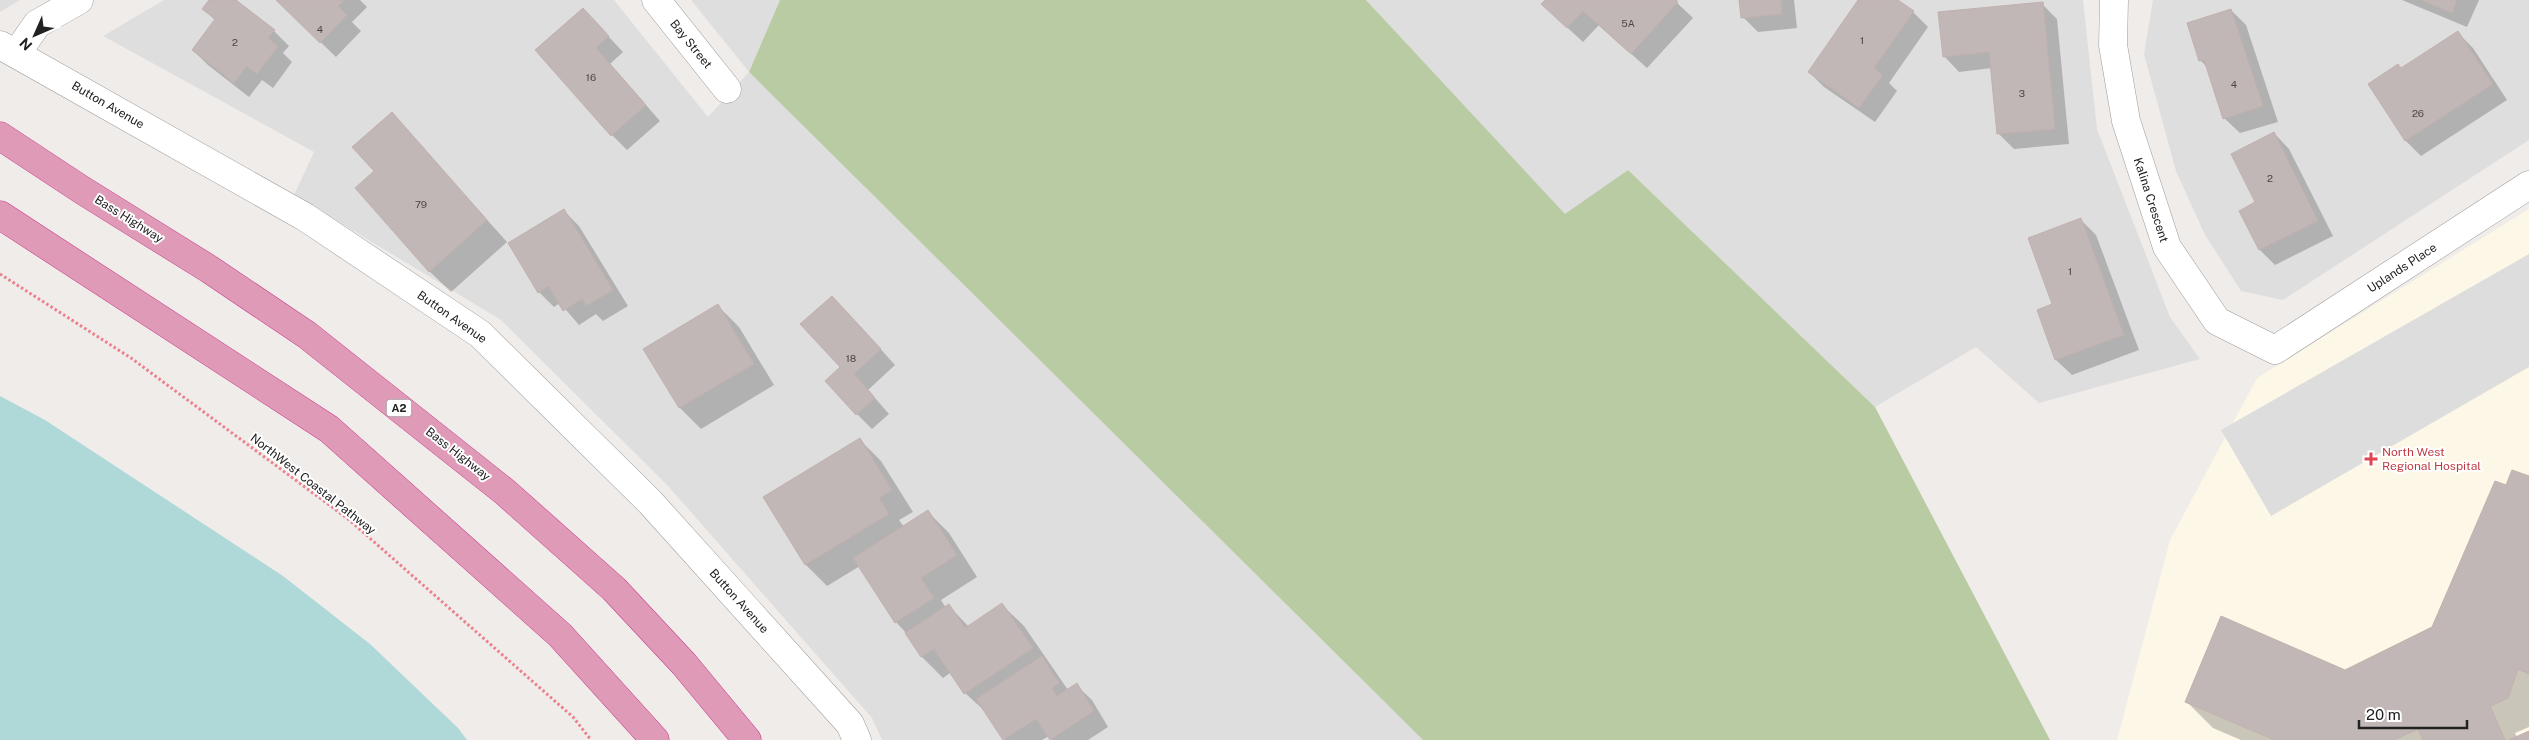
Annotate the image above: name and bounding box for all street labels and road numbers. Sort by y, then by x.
street label: Bay Street [667,17,715,72]
street label: Button Avenue [69,79,147,132]
street label: Kalina Crescent [2131,156,2171,244]
street label: Bass Highway [92,192,166,246]
street label: Uplands Place [2365,240,2439,296]
street label: Button Avenue [415,288,490,346]
road number: A2 [386,399,412,416]
street label: Bass Highway [423,424,494,484]
street label: NorthWest Coastal Pathway [248,431,379,538]
street label: Button Avenue [707,566,772,636]

